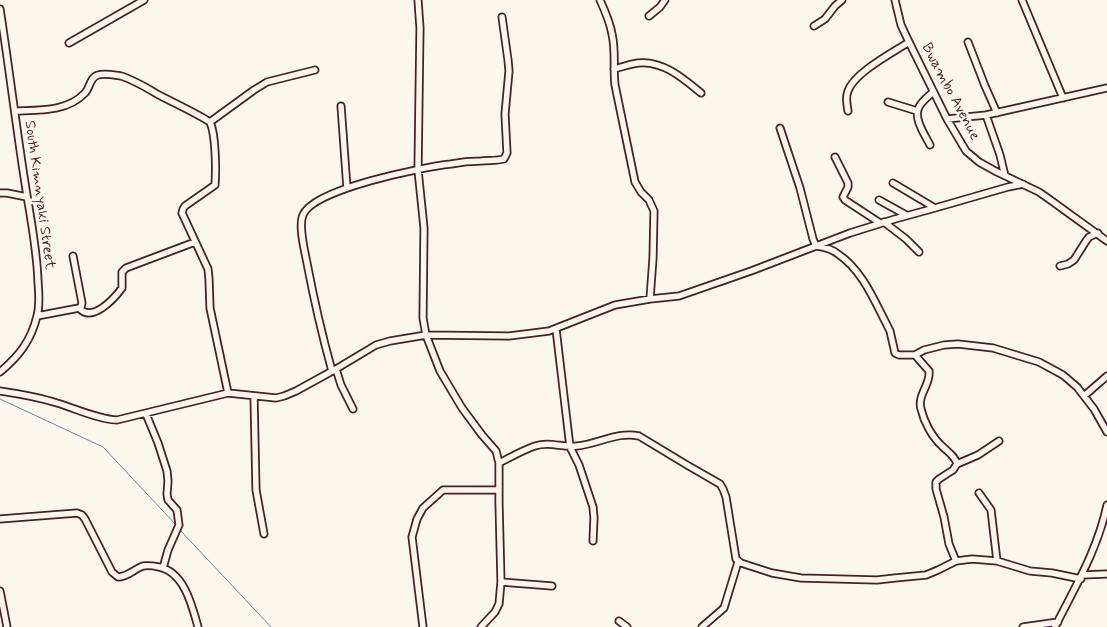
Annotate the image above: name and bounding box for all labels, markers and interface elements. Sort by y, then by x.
street label: Bwambo Avenue [917,40,983,144]
street label: South Kimnyaki Street [20,119,58,271]

